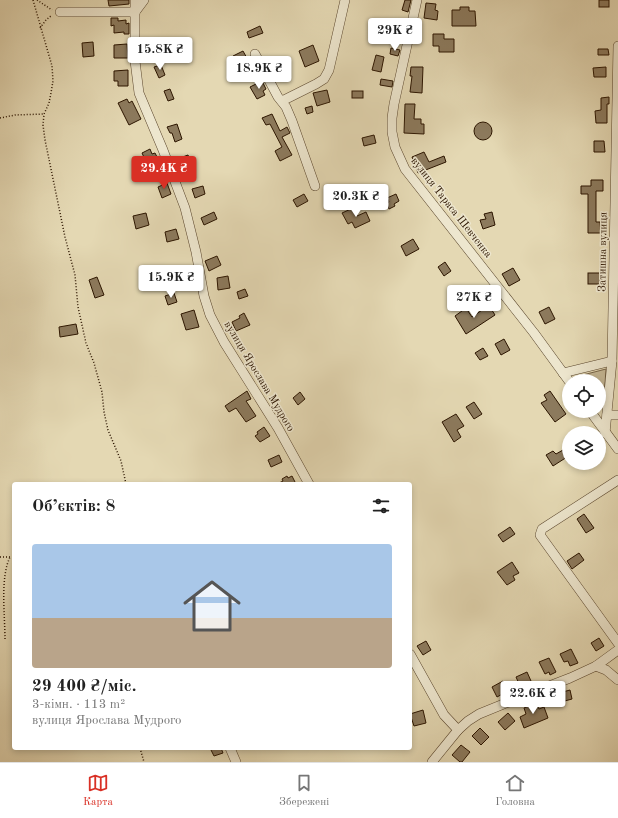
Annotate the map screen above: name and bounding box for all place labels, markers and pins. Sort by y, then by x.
pin: 29K ₴ [367,18,423,52]
pin: 15.8K ₴ [123,37,197,71]
pin: 18.9K ₴ [222,56,296,90]
pin: 29.4K ₴ [127,156,201,190]
pin: 20.3K ₴ [319,184,393,218]
pin: 15.9K ₴ [134,265,208,299]
pin: 27K ₴ [446,285,502,319]
pin: 22.6K ₴ [496,681,570,715]

